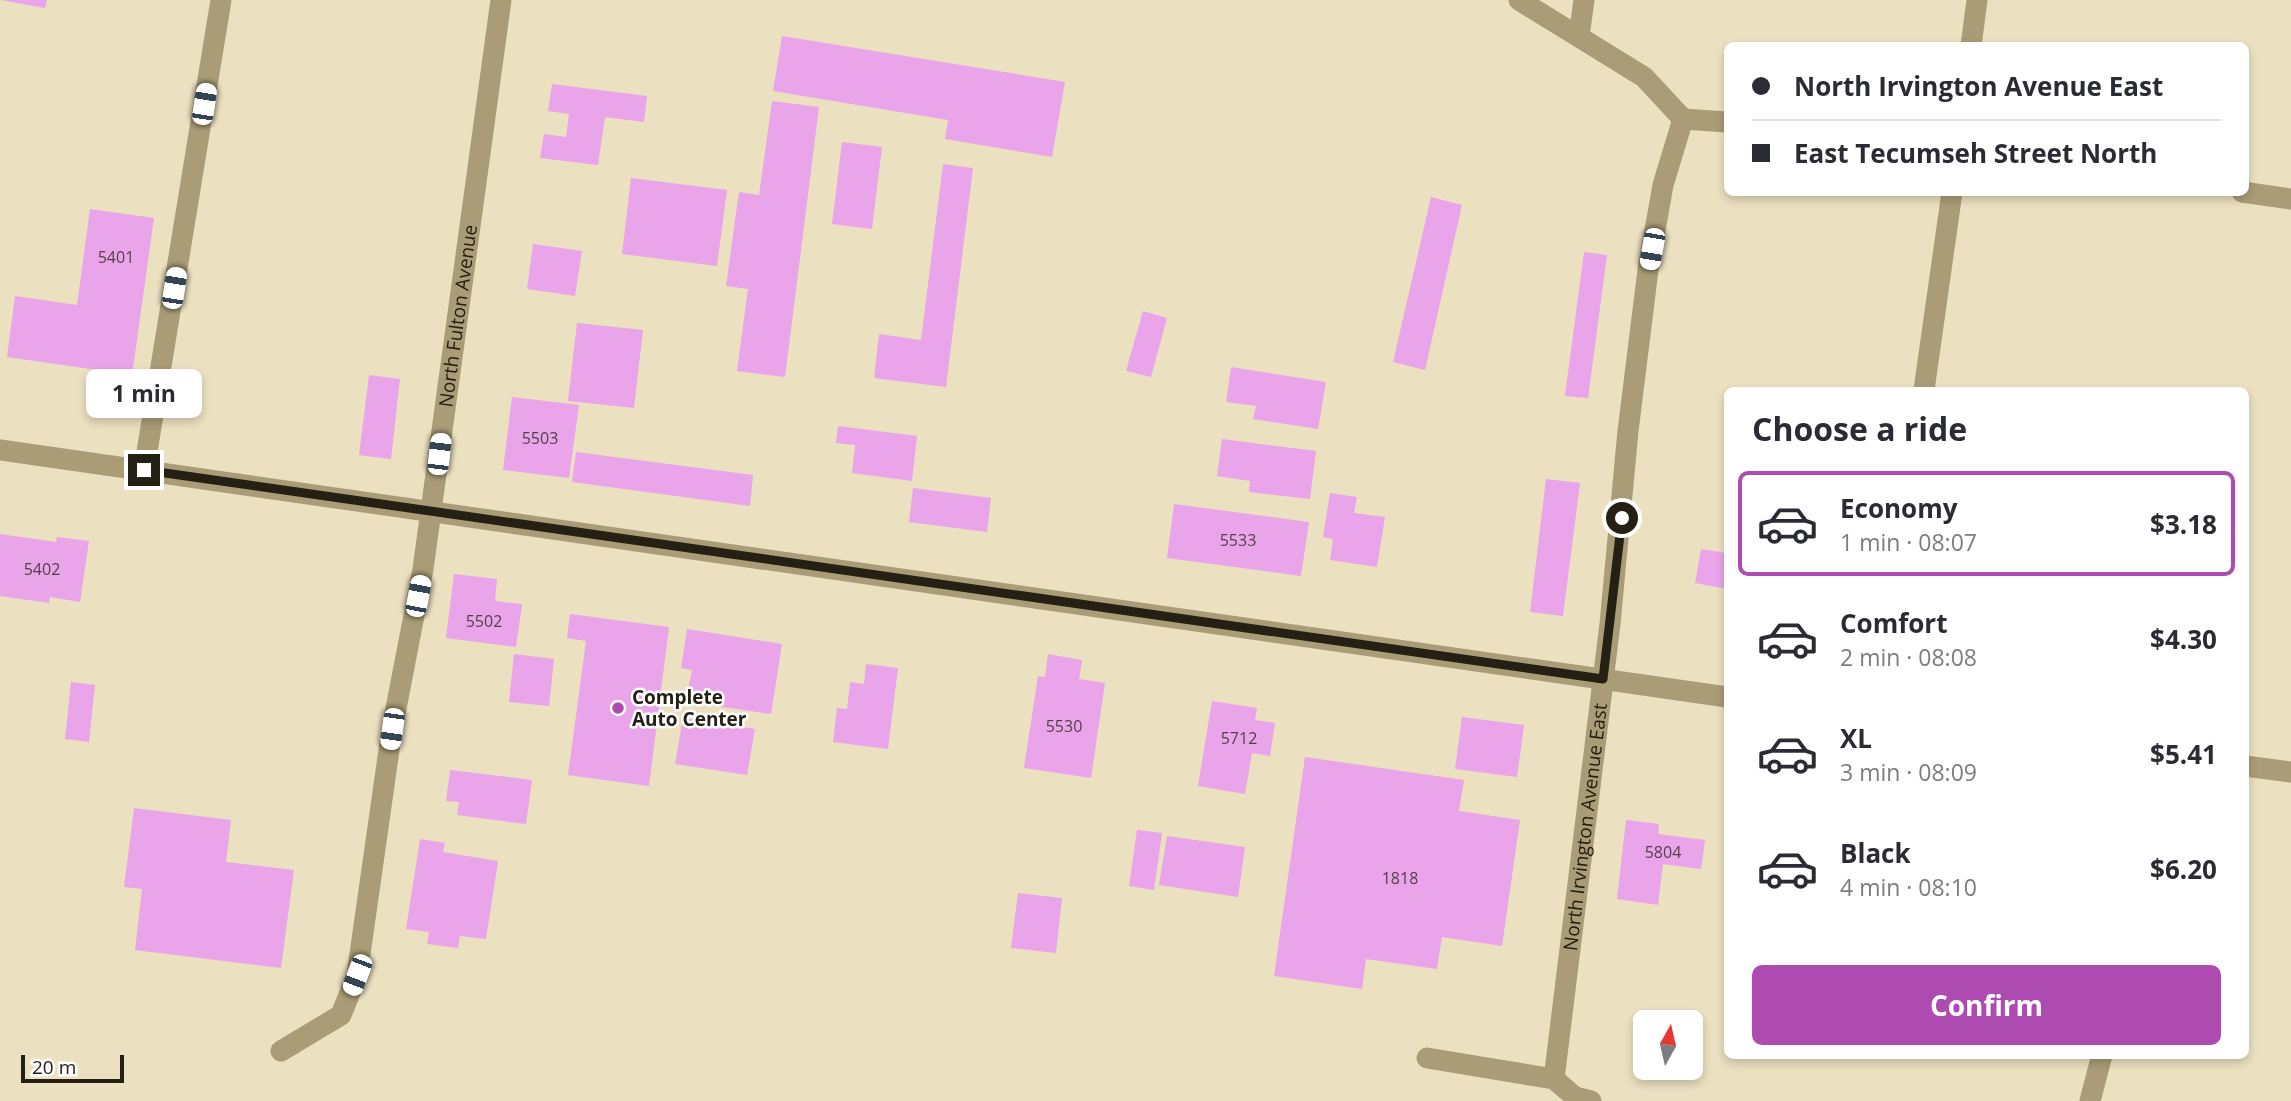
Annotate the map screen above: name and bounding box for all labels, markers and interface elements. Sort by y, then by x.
text: North Irvington Avenue East [1794,68,2163,104]
car [191,82,218,126]
text: East Tecumseh Street North [1794,135,2157,171]
street label: North Fulton Avenue [432,223,483,409]
car [1639,226,1666,272]
house number: 5401 [98,246,134,268]
car [161,266,188,310]
callout: 1 min [86,368,202,418]
text: 1 min [112,377,176,409]
text: Choose a ride [1752,407,1967,450]
house number: 5503 [522,427,558,449]
car [427,432,452,476]
route end [128,454,160,486]
text: Economy [1840,490,1958,526]
icon: car [1756,492,1819,555]
route start [1606,502,1638,534]
text: $3.18 [2150,506,2217,542]
text: 1 min · 08:07 [1840,526,1977,558]
house number: 5533 [1220,529,1256,551]
house number: 5402 [24,558,60,580]
car [404,573,433,619]
text: Comfort [1840,605,1947,641]
icon: car [1756,607,1819,670]
house number: 5502 [466,610,502,632]
text: $4.30 [2150,621,2217,657]
text: 2 min · 08:08 [1840,641,1977,673]
place label: Complete Auto Center [632,684,747,732]
marker: Complete Auto Center [610,700,626,716]
street label: North Irvington Avenue East [1557,701,1613,952]
car [379,707,406,751]
house number: 5530 [1046,715,1082,737]
text: XL [1840,720,1872,756]
icon: car [1756,722,1819,785]
house number: 5712 [1221,727,1257,749]
text: $5.41 [2150,736,2217,772]
text: 3 min · 08:09 [1840,756,1977,788]
text: Black [1840,835,1911,871]
icon: car [1756,837,1819,900]
house number: 5804 [1645,841,1681,863]
text: $6.20 [2150,851,2217,887]
house number: 1818 [1382,867,1418,889]
text: 4 min · 08:10 [1840,871,1977,903]
car [340,952,375,998]
button: Confirm [1752,965,2221,1045]
north arrow [1633,1010,1703,1080]
map controls [1633,1010,1703,1080]
scale bar [21,1052,124,1084]
text: 20 m [32,1054,76,1080]

